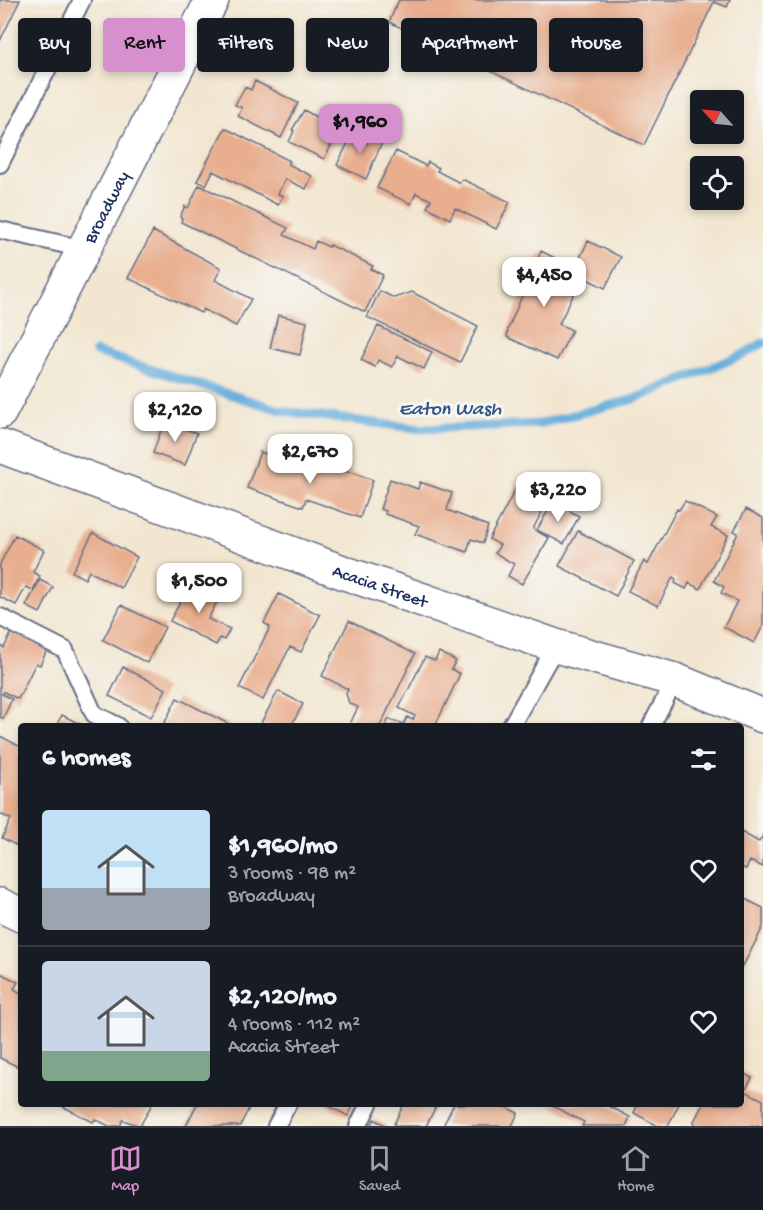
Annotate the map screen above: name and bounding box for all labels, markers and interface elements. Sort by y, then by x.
chip: Buy [18,18,91,72]
chip: Rent [103,18,185,72]
chip: Filters [197,18,294,72]
chip: New [306,18,389,72]
chip: Apartment [401,18,537,72]
chip: House [549,18,643,72]
north arrow [690,90,744,144]
map controls [690,90,744,210]
pin: $1,960 [311,104,409,155]
text: $1,960 [333,112,387,135]
button: locate [690,156,744,210]
street label: Broadway [80,168,135,248]
pin: $4,450 [495,257,593,308]
text: $4,450 [516,265,572,288]
pin: $2,120 [126,392,224,443]
water label: Eaton Wash [399,399,502,422]
text: $2,120 [148,400,202,423]
pin: $2,670 [261,434,359,485]
text: $2,670 [282,442,338,465]
pin: $3,220 [509,472,607,523]
text: $3,220 [530,480,586,503]
street label: Acacia Street [329,561,431,614]
pin: $1,500 [150,563,248,614]
text: $1,500 [171,571,227,594]
icon: filters [687,743,720,776]
text: 6 homes [42,744,130,775]
text: $1,960/mo [228,832,338,863]
icon: home [90,834,162,906]
icon: heart [687,854,720,887]
text: 3 rooms · 98 m² [228,863,356,886]
text: Broadway [228,886,315,909]
text: $2,120/mo [228,983,337,1014]
icon: home [90,985,162,1057]
icon: heart [687,1005,720,1038]
text: 4 rooms · 112 m² [228,1014,360,1037]
text: Acacia Street [228,1037,338,1060]
tab: Map [109,1142,142,1197]
tab: Saved [359,1142,400,1197]
tab: Home [617,1142,654,1197]

